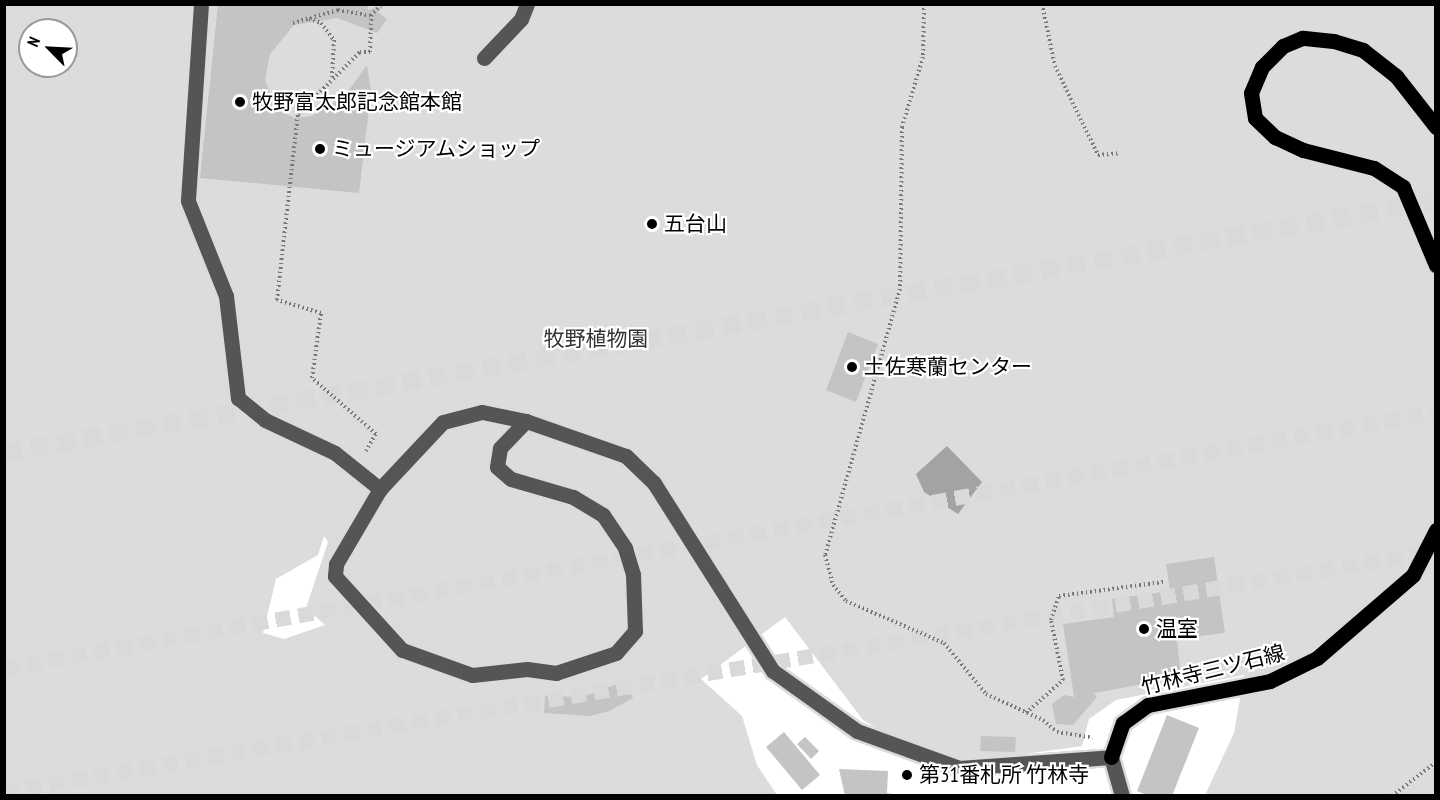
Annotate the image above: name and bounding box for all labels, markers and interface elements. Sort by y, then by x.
north arrow [18,18,78,78]
text: N [22,33,44,50]
place label: 牧野富太郎記念館本館 [252,89,462,115]
marker: 牧野富太郎記念館本館 [233,95,247,109]
place label: ミュージアムショップ [332,136,542,162]
marker: ミュージアムショップ [313,142,327,156]
place label: 五台山 [664,211,727,237]
marker: 五台山 [645,217,659,231]
park label: 牧野植物園 [544,326,648,352]
place label: 土佐寒蘭センター [864,354,1032,380]
marker: 土佐寒蘭センター [845,360,859,374]
place label: 温室 [1156,616,1198,642]
marker: 温室 [1137,622,1151,636]
street label: 竹林寺三ツ石線 [1139,640,1287,700]
place label: 第31番札所 竹林寺 [919,762,1089,788]
marker: 第31番札所 竹林寺 [900,768,914,782]

